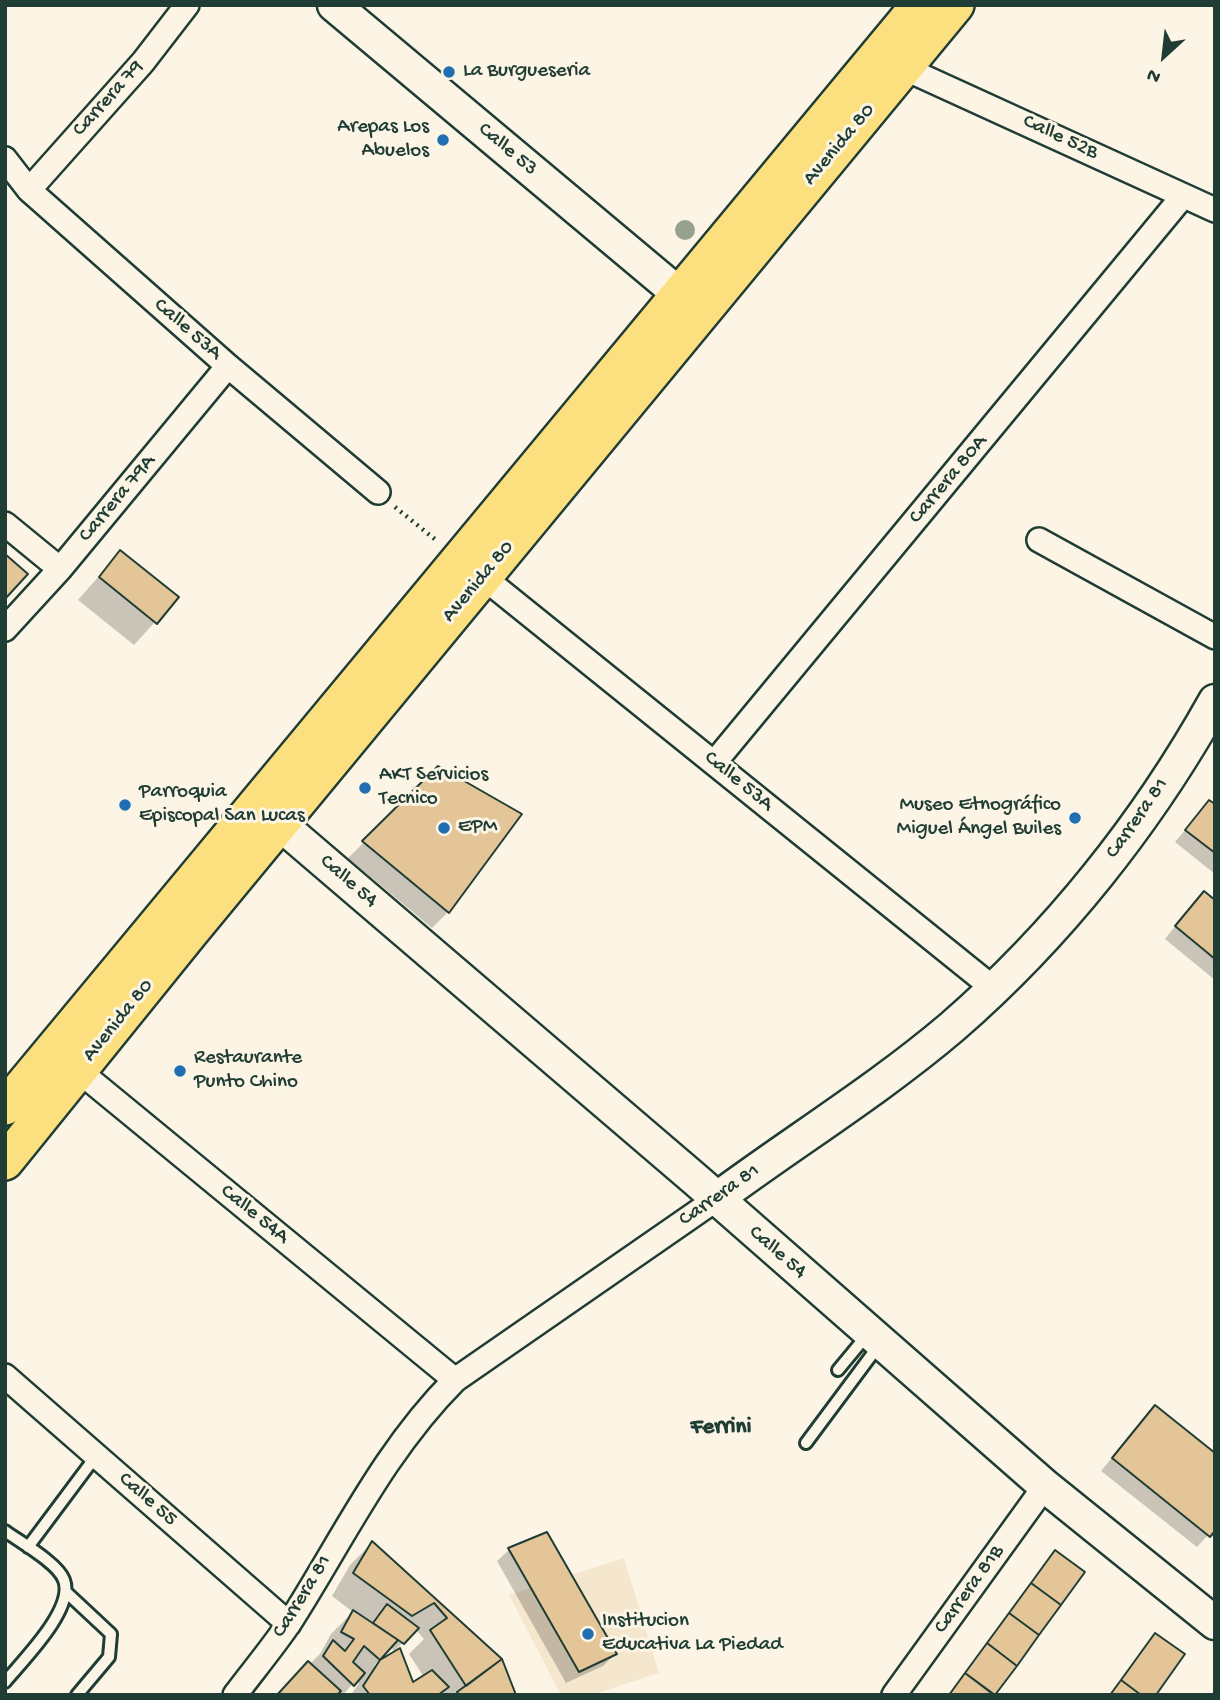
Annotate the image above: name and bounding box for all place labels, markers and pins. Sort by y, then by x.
place label: La Burgueseria [463,59,590,85]
marker: La Burgueseria [441,64,457,80]
place label: Arepas Los Abuelos [337,115,429,165]
marker: Arepas Los Abuelos [435,132,451,148]
place label: AKT Servicios Tecnico [379,763,488,813]
place label: Parroquia Episcopal San Lucas [139,780,305,830]
marker: AKT Servicios Tecnico [357,780,373,796]
place label: Museo Etnográfico Miguel Ángel Builes [897,793,1061,843]
marker: Parroquia Episcopal San Lucas [117,797,133,813]
marker: Museo Etnográfico Miguel Ángel Builes [1067,810,1083,826]
place label: EPM [458,815,497,841]
marker: EPM [436,820,452,836]
place label: Restaurante Punto Chino [194,1046,302,1096]
marker: Restaurante Punto Chino [172,1063,188,1079]
place label: Institucion Educativa La Piedad [602,1609,783,1659]
marker: Institucion Educativa La Piedad [580,1626,596,1642]

